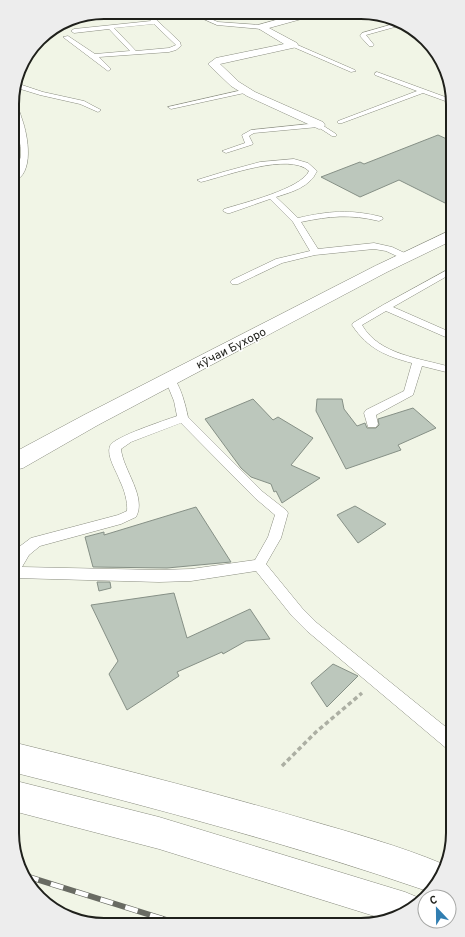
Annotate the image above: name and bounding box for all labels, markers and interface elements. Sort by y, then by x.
street label: кӯчаи Бухоро [194,324,270,373]
north arrow [417,889,457,929]
text: С [428,893,440,908]

